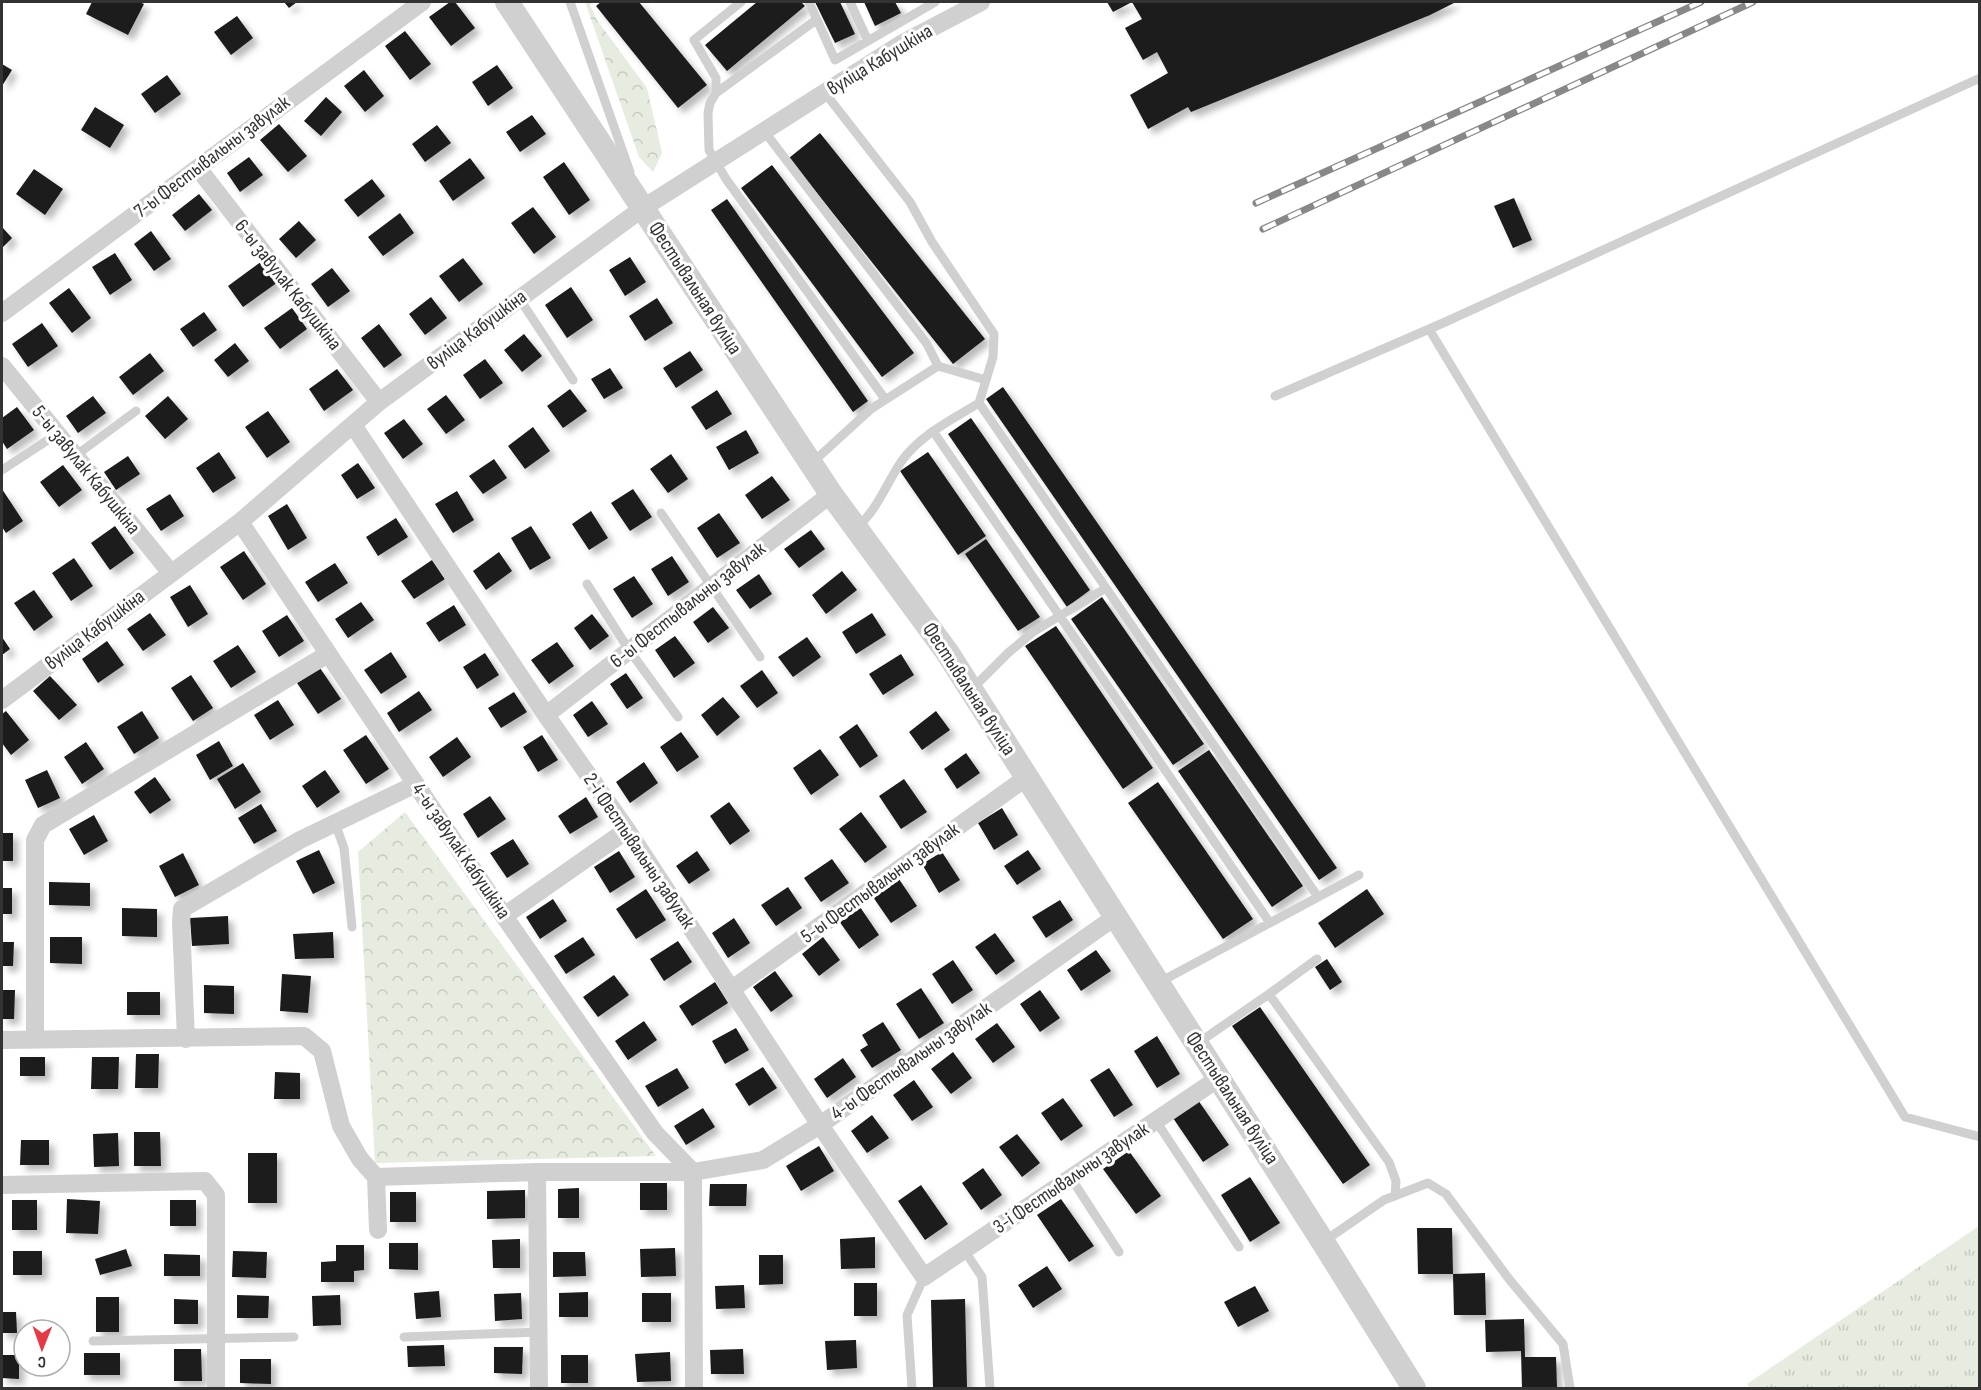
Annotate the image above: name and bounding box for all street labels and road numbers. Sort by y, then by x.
street label: вуліца Кабушкіна [823,19,937,101]
street label: 7-ы Фестывальны завулак [129,90,295,223]
street label: 6-ы завулак Кабушкіна [229,215,347,355]
street label: Фестывальная вуліца [643,217,747,359]
street label: вуліца Кабушкіна [422,285,532,375]
street label: 5-ы завулак Кабушкіна [27,401,145,539]
street label: 6-ы Фестывальны завулак [606,537,771,673]
street label: вуліца Кабушкіна [40,585,150,675]
street label: Фестывальная вуліца [917,618,1021,760]
street label: 2-і Фестывальны завулак [578,769,700,934]
street label: 4-ы завулак Кабушкіна [406,778,516,924]
street label: 5-ы Фестывальны завулак [796,817,964,949]
street label: 4-ы Фестывальны завулак [826,996,996,1125]
street label: Фестывальная вуліца [1180,1027,1284,1169]
street label: 3-і Фестывальны завулак [989,1117,1154,1239]

